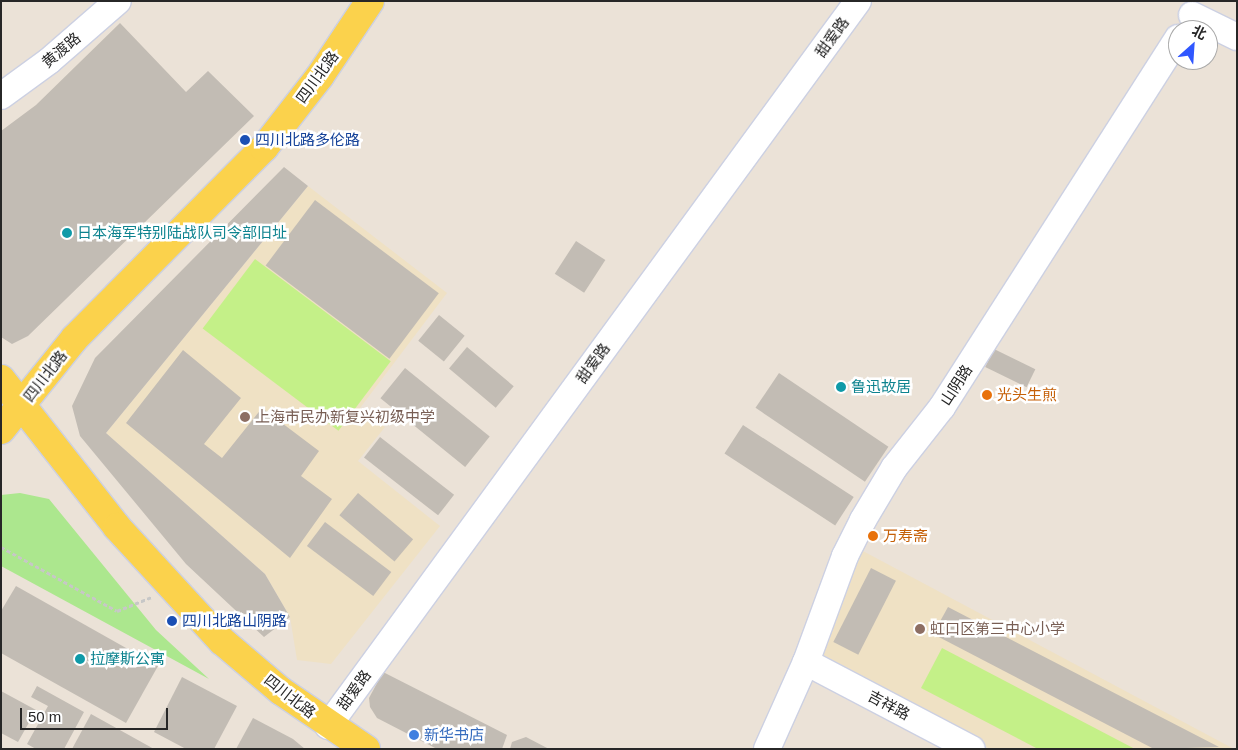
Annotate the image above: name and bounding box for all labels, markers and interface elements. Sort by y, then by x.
street label: 甜爱路 [811,14,853,60]
north arrow [1168,20,1218,70]
text: 北 [1189,22,1209,43]
street label: 黄渡路 [38,29,84,71]
street label: 四川北路 [292,47,342,107]
place label: 四川北路多伦路 [255,131,360,149]
marker: 四川北路多伦路 [239,134,251,146]
place label: 日本海军特别陆战队司令部旧址 [77,224,287,242]
marker: 日本海军特别陆战队司令部旧址 [61,227,73,239]
street label: 甜爱路 [572,340,614,386]
street label: 四川北路 [19,347,71,405]
street label: 山阴路 [936,361,976,409]
place label: 鲁迅故居 [851,378,911,396]
marker: 鲁迅故居 [835,381,847,393]
place label: 光头生煎 [997,386,1057,404]
marker: 光头生煎 [981,389,993,401]
place label: 上海市民办新复兴初级中学 [255,408,435,426]
marker: 上海市民办新复兴初级中学 [239,411,251,423]
place label: 万寿斋 [883,527,928,545]
marker: 万寿斋 [867,530,879,542]
place label: 四川北路山阴路 [182,612,287,630]
marker: 四川北路山阴路 [166,615,178,627]
place label: 虹口区第三中心小学 [930,620,1065,638]
marker: 虹口区第三中心小学 [914,623,926,635]
place label: 拉摩斯公寓 [90,650,165,668]
marker: 拉摩斯公寓 [74,653,86,665]
street label: 甜爱路 [333,667,375,713]
street label: 四川北路 [261,670,319,722]
street label: 吉祥路 [865,686,913,724]
scale bar [22,698,170,730]
text: 50 m [28,708,61,725]
place label: 新华书店 [424,726,484,744]
marker: 新华书店 [408,729,420,741]

